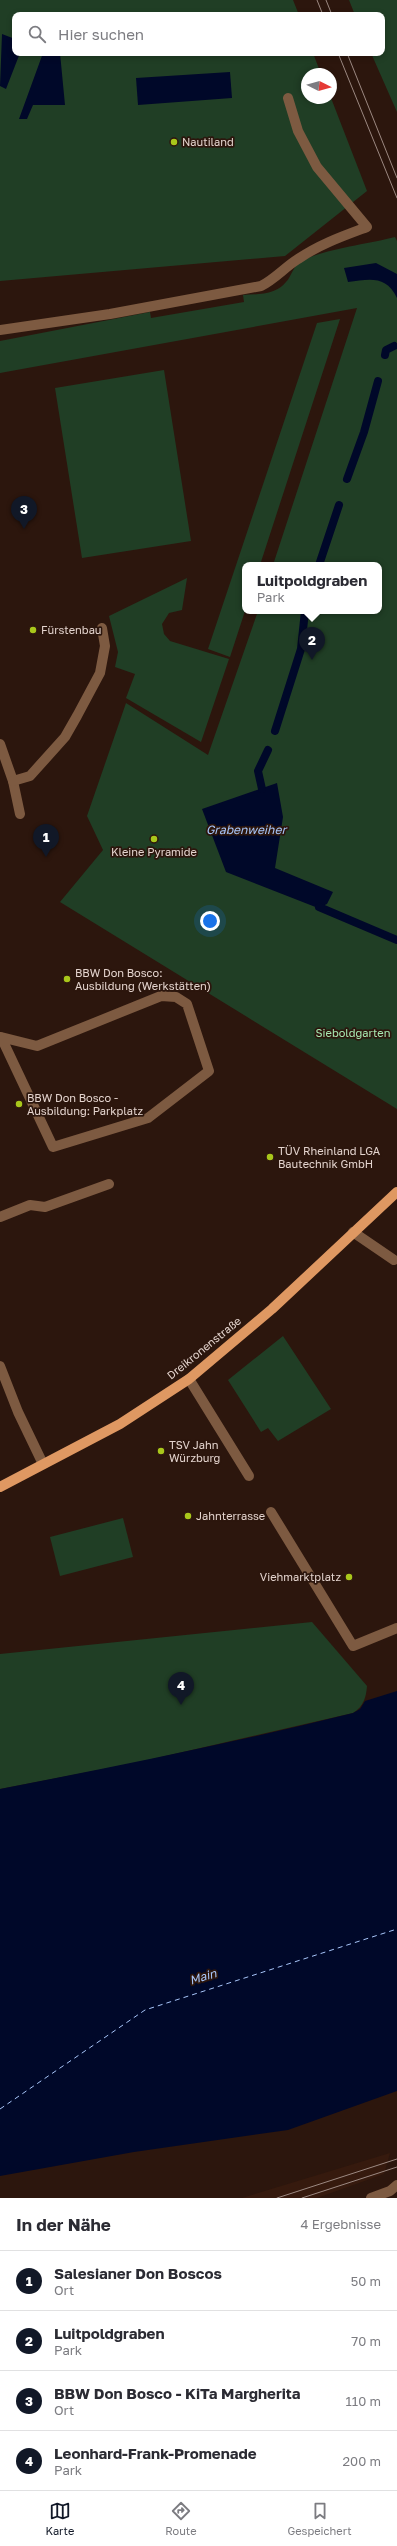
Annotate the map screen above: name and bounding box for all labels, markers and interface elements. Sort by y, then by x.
search box [12,12,385,56]
icon: search [26,23,48,45]
text: Hier suchen [58,25,144,43]
north arrow [301,68,337,104]
place label: Nautiland [182,135,234,148]
marker: Nautiland [169,137,179,147]
pin: 3 [11,496,37,529]
popup [242,562,382,614]
text: Luitpoldgraben [257,571,367,589]
text: Park [257,589,285,605]
place label: Fürstenbau [41,623,102,636]
marker: Fürstenbau [28,625,38,635]
pin: 2 [299,627,325,660]
water label: Grabenweiher [206,822,288,837]
pin: 1 [33,824,59,857]
marker: Kleine Pyramide [149,834,159,844]
place label: Kleine Pyramide [111,845,197,858]
your location [200,911,220,931]
place label: BBW Don Bosco: Ausbildung (Werkstätten) [75,966,211,992]
marker: BBW Don Bosco: Ausbildung (Werkstätten) [62,974,72,984]
park label: Sieboldgarten [316,1026,390,1039]
place label: BBW Don Bosco - Ausbildung: Parkplatz [27,1091,144,1117]
marker: BBW Don Bosco - Ausbildung: Parkplatz [14,1099,24,1109]
place label: TÜV Rheinland LGA Bautechnik GmbH [278,1144,381,1170]
marker: TÜV Rheinland LGA Bautechnik GmbH [265,1152,275,1162]
street label: Dreikronenstraße [164,1314,243,1381]
place label: TSV Jahn Würzburg [169,1438,220,1464]
marker: TSV Jahn Würzburg [156,1446,166,1456]
place label: Jahnterrasse [196,1509,265,1522]
marker: Jahnterrasse [183,1511,193,1521]
place label: Viehmarktplatz [260,1570,341,1583]
marker: Viehmarktplatz [344,1572,354,1582]
pin: 4 [168,1672,194,1705]
water label: Main [187,1965,219,1988]
text: In der Nähe [16,2214,111,2235]
text: 4 Ergebnisse [301,2216,381,2232]
text: Salesianer Don Boscos [54,2264,222,2282]
text: 1 [26,2273,32,2289]
text: 50 m [351,2273,381,2289]
text: Ort [54,2282,74,2298]
text: Luitpoldgraben [54,2324,165,2342]
text: 2 [25,2333,33,2349]
text: 70 m [351,2333,381,2349]
text: Park [54,2342,82,2358]
text: BBW Don Bosco - KiTa Margherita [54,2384,301,2402]
text: 3 [25,2393,33,2409]
text: 110 m [346,2393,381,2409]
text: Ort [54,2402,74,2418]
text: Leonhard-Frank-Promenade [54,2444,257,2462]
text: 4 [25,2453,33,2469]
text: 200 m [343,2453,381,2469]
text: Park [54,2462,82,2478]
tab: Karte [45,2500,74,2537]
tab: Route [165,2500,197,2537]
tab: Gespeichert [287,2500,352,2537]

